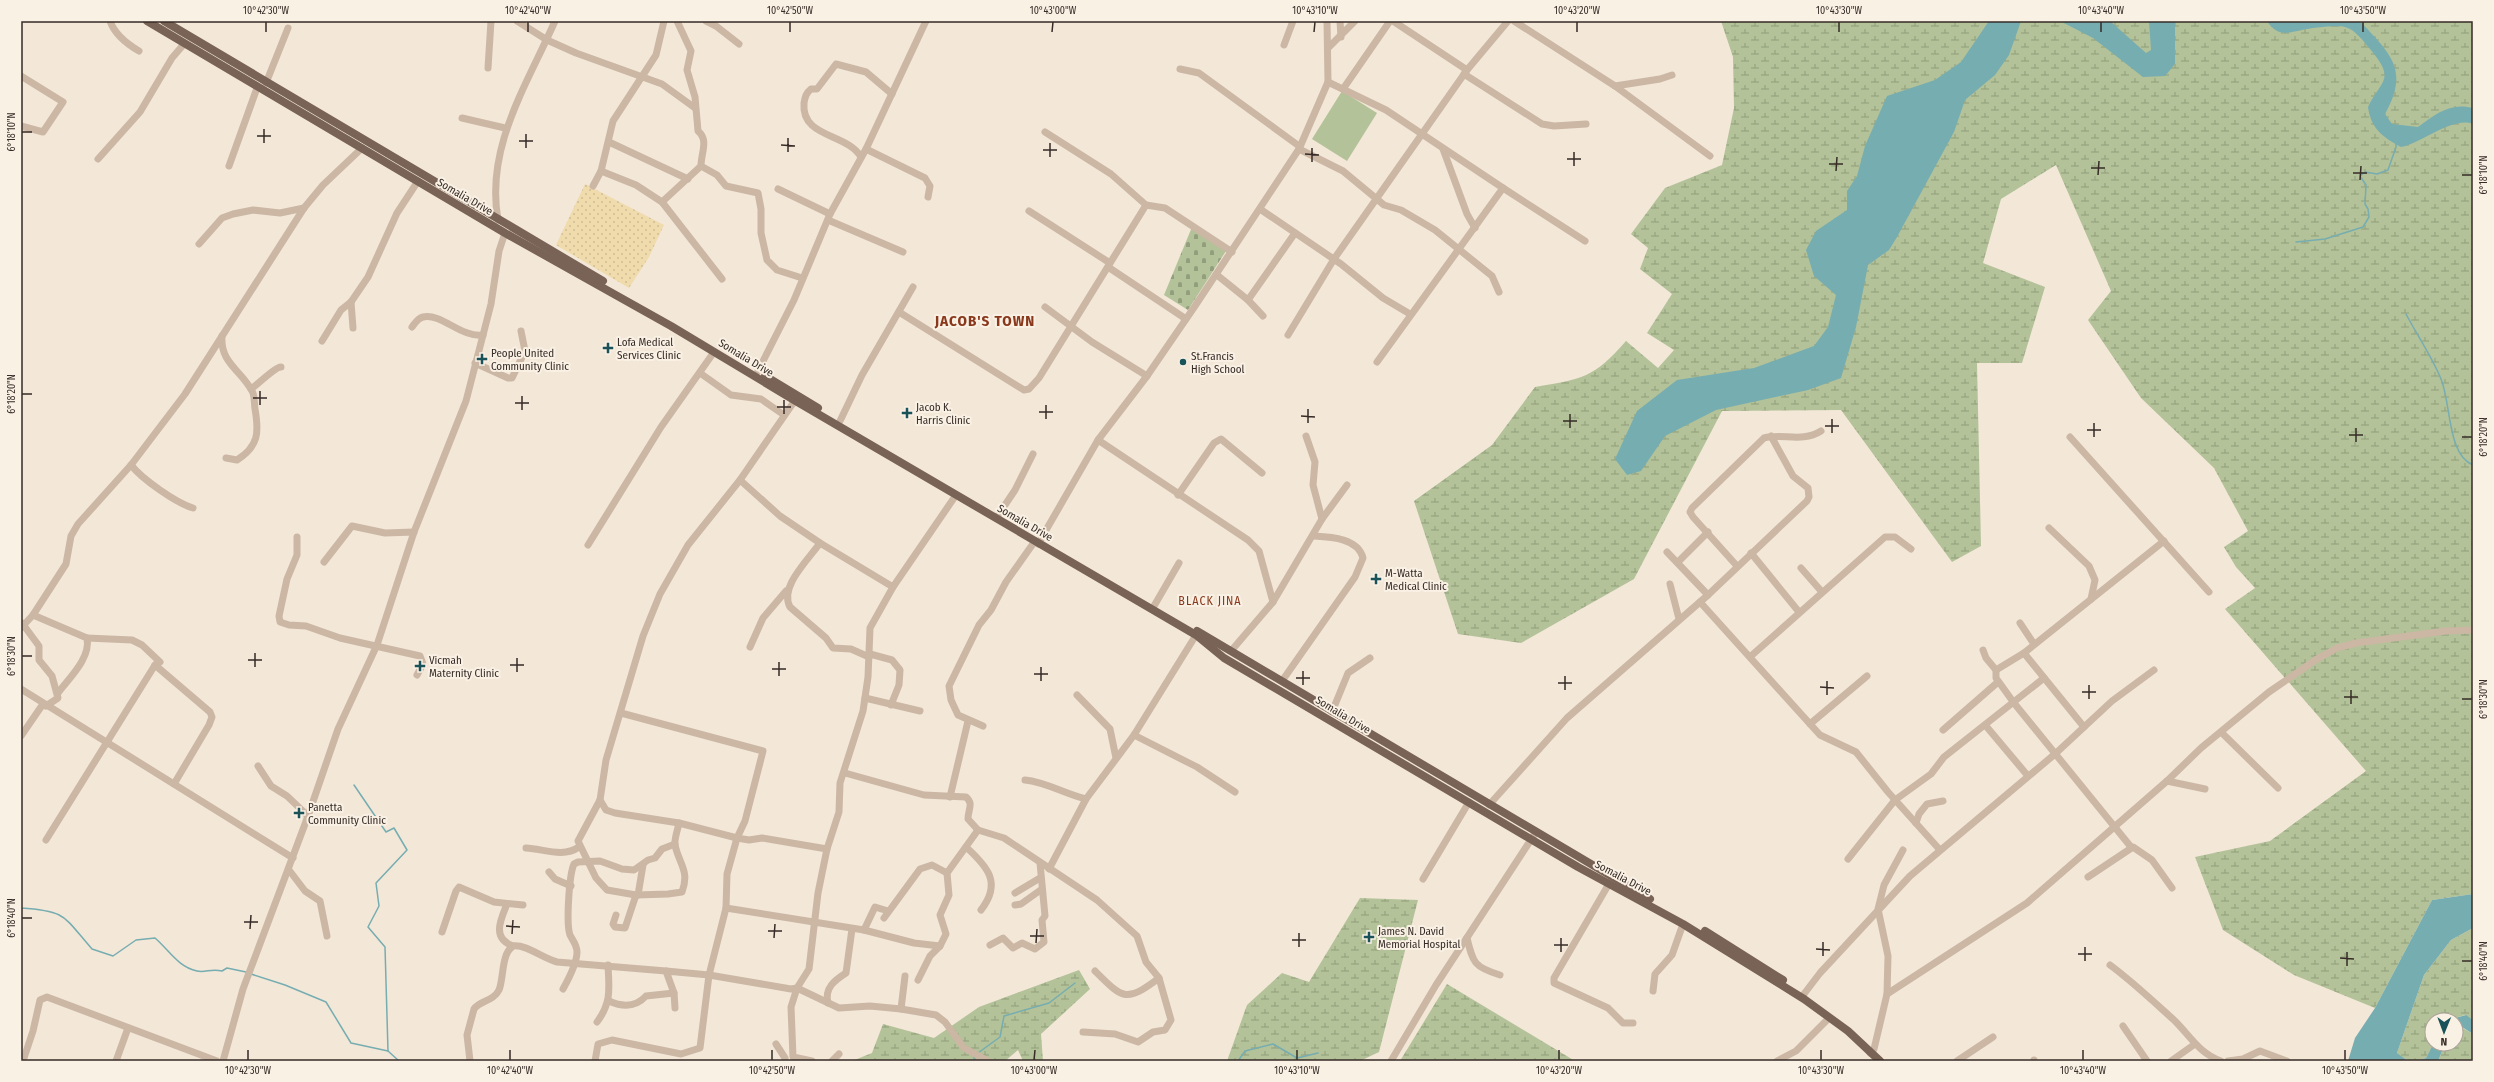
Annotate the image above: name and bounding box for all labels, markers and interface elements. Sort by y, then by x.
text: 10°42'30"W [243,5,289,17]
text: 10°42'40"W [505,5,551,17]
text: 10°42'50"W [767,5,813,17]
text: 10°43'00"W [1030,5,1077,17]
text: 10°43'10"W [1292,5,1338,17]
text: 10°43'20"W [1554,5,1600,17]
text: 10°43'30"W [1816,5,1862,17]
text: 10°43'40"W [2078,5,2124,17]
text: 10°43'50"W [2340,5,2387,17]
text: 6°18'10"N [6,112,18,152]
text: 6°18'10"N [2478,155,2490,195]
street label: Somalia Drive [435,176,495,218]
district label: JACOB'S TOWN [934,312,1035,330]
place label: Lofa Medical Services Clinic [617,336,681,362]
street label: Somalia Drive [716,336,776,380]
marker: Lofa Medical Services Clinic [602,342,614,354]
place label: People United Community Clinic [491,347,569,373]
place label: St.Francis High School [1191,350,1245,376]
marker: People United Community Clinic [476,353,488,365]
marker: St.Francis High School [1178,357,1188,367]
text: 6°18'20"N [6,374,18,414]
place label: Jacob K. Harris Clinic [916,401,971,427]
marker: Jacob K. Harris Clinic [901,407,913,419]
text: 6°18'20"N [2478,417,2490,457]
street label: Somalia Drive [995,502,1055,544]
place label: M-Watta Medical Clinic [1385,567,1447,593]
marker: M-Watta Medical Clinic [1370,573,1382,585]
district label: BLACK JINA [1178,594,1242,608]
text: 6°18'30"N [6,636,18,676]
place label: Vicmah Maternity Clinic [429,654,499,680]
marker: Vicmah Maternity Clinic [414,660,426,672]
text: 6°18'30"N [2478,679,2490,719]
street label: Somalia Drive [1313,693,1373,737]
place label: Panetta Community Clinic [308,801,386,827]
marker: Panetta Community Clinic [293,807,305,819]
street label: Somalia Drive [1593,858,1653,898]
text: 6°18'40"N [6,898,18,938]
place label: James N. David Memorial Hospital [1378,925,1460,951]
marker: James N. David Memorial Hospital [1363,931,1375,943]
text: 6°18'40"N [2478,941,2490,981]
north arrow [2424,1012,2464,1052]
text: N [2440,1035,2447,1048]
text: 10°42'30"W [225,1065,271,1077]
text: 10°42'40"W [487,1065,533,1077]
text: 10°42'50"W [749,1065,795,1077]
text: 10°43'00"W [1011,1065,1058,1077]
text: 10°43'10"W [1274,1065,1320,1077]
text: 10°43'20"W [1536,1065,1582,1077]
text: 10°43'30"W [1798,1065,1844,1077]
text: 10°43'40"W [2060,1065,2106,1077]
text: 10°43'50"W [2322,1065,2369,1077]

